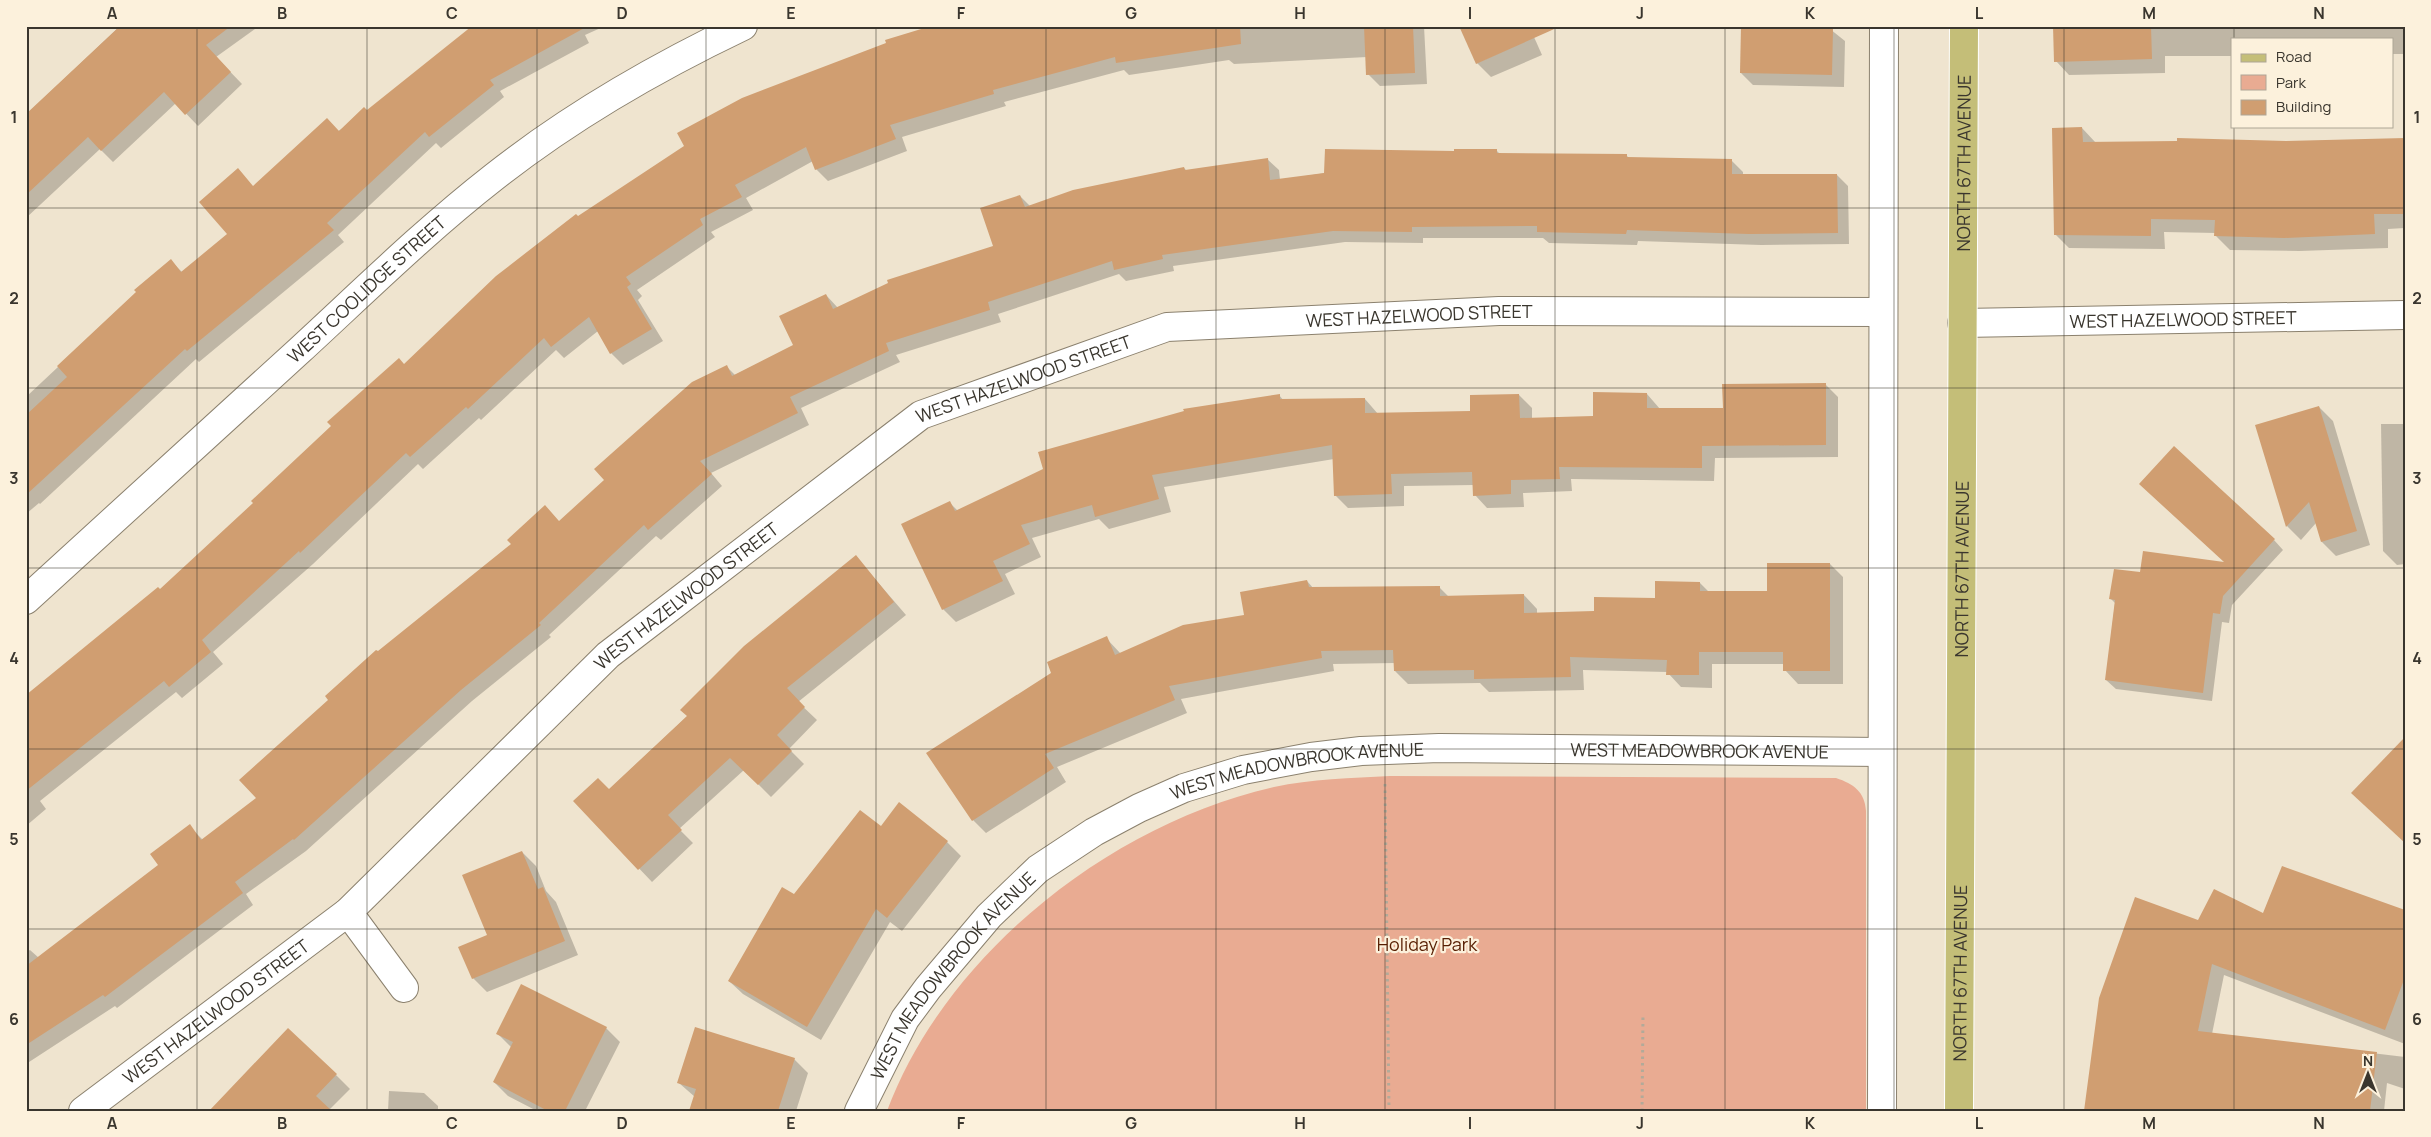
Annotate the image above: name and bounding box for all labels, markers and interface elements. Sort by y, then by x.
text: A [107,2,118,24]
text: B [277,2,287,24]
text: C [446,2,458,24]
text: D [616,2,628,24]
text: E [786,2,796,24]
text: F [957,2,966,24]
text: G [1125,2,1137,24]
text: H [1294,2,1306,24]
text: I [1468,2,1472,24]
text: J [1636,2,1644,24]
text: K [1805,2,1816,24]
text: L [1975,2,1984,24]
text: M [2142,2,2156,24]
text: N [2313,2,2325,24]
legend [2231,38,2394,128]
text: Road [2276,46,2312,67]
text: Park [2276,72,2306,93]
street label: NORTH 67TH AVENUE [1951,75,1976,251]
text: Building [2276,96,2331,117]
text: 1 [10,106,18,128]
text: 1 [2413,106,2421,128]
street label: WEST COOLIDGE STREET [282,210,451,368]
text: 2 [9,287,19,309]
text: 2 [2412,287,2422,309]
street label: WEST HAZELWOOD STREET [1305,299,1533,332]
street label: WEST HAZELWOOD STREET [2069,305,2297,333]
street label: WEST HAZELWOOD STREET [912,329,1134,428]
text: 3 [9,467,19,489]
text: 3 [2412,467,2422,489]
street label: NORTH 67TH AVENUE [1949,481,1974,657]
street label: WEST HAZELWOOD STREET [589,517,783,674]
text: 4 [9,647,19,669]
text: 4 [2412,647,2422,669]
street label: WEST MEADOWBROOK AVENUE [1166,737,1424,805]
street label: WEST MEADOWBROOK AVENUE [1570,737,1829,764]
text: 5 [9,828,19,850]
text: 5 [2412,828,2422,850]
street label: WEST MEADOWBROOK AVENUE [865,866,1040,1084]
street label: NORTH 67TH AVENUE [1947,885,1972,1061]
park label: Holiday Park [1377,932,1478,956]
street label: WEST HAZELWOOD STREET [118,933,314,1089]
text: 6 [9,1008,19,1030]
text: 6 [2412,1008,2422,1030]
north arrow [2344,1050,2394,1100]
text: N [2363,1051,2373,1070]
text: A [107,1112,118,1134]
text: B [277,1112,287,1134]
text: C [446,1112,458,1134]
text: D [616,1112,628,1134]
text: E [786,1112,796,1134]
text: F [957,1112,966,1134]
text: G [1125,1112,1137,1134]
text: H [1294,1112,1306,1134]
text: I [1468,1112,1472,1134]
text: J [1636,1112,1644,1134]
text: K [1805,1112,1816,1134]
text: L [1975,1112,1984,1134]
text: M [2142,1112,2156,1134]
text: N [2313,1112,2325,1134]

